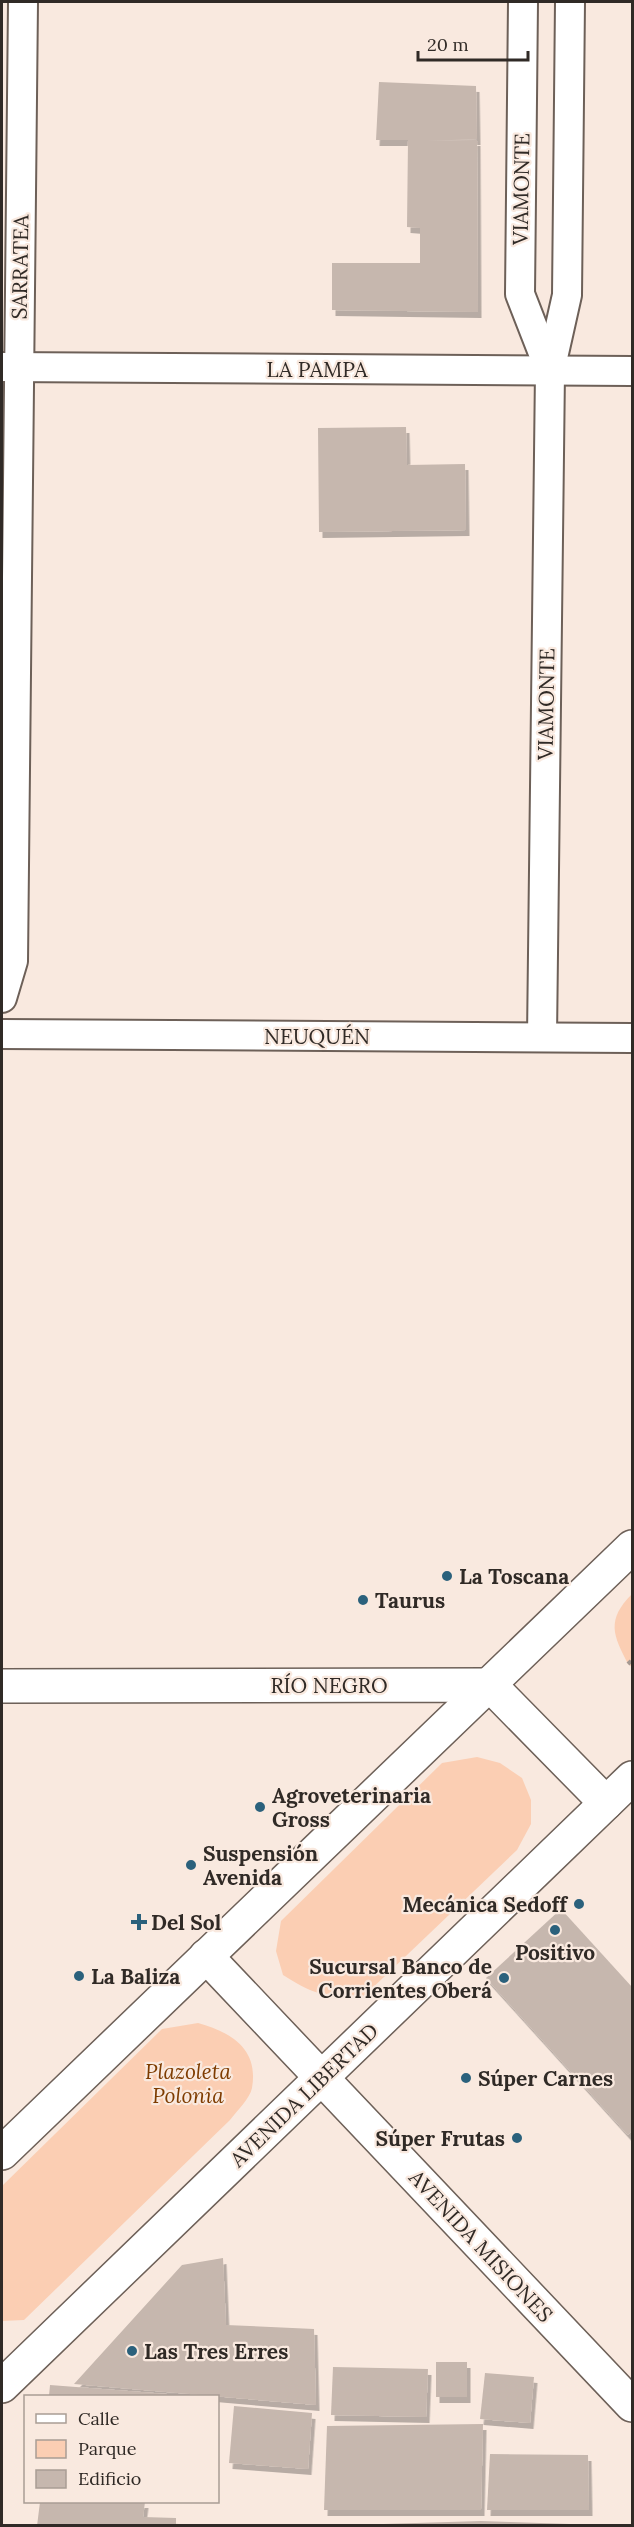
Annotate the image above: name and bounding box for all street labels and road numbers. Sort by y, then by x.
street label: VIAMONTE [507,133,535,246]
street label: SARRATEA [6,214,34,320]
street label: LA PAMPA [267,356,368,383]
street label: VIAMONTE [532,648,560,761]
street label: NEUQUÉN [264,1023,370,1050]
street label: RÍO NEGRO [270,1672,388,1699]
street label: AVENIDA LIBERTAD [223,2017,384,2174]
street label: AVENIDA MISIONES [403,2163,559,2328]

